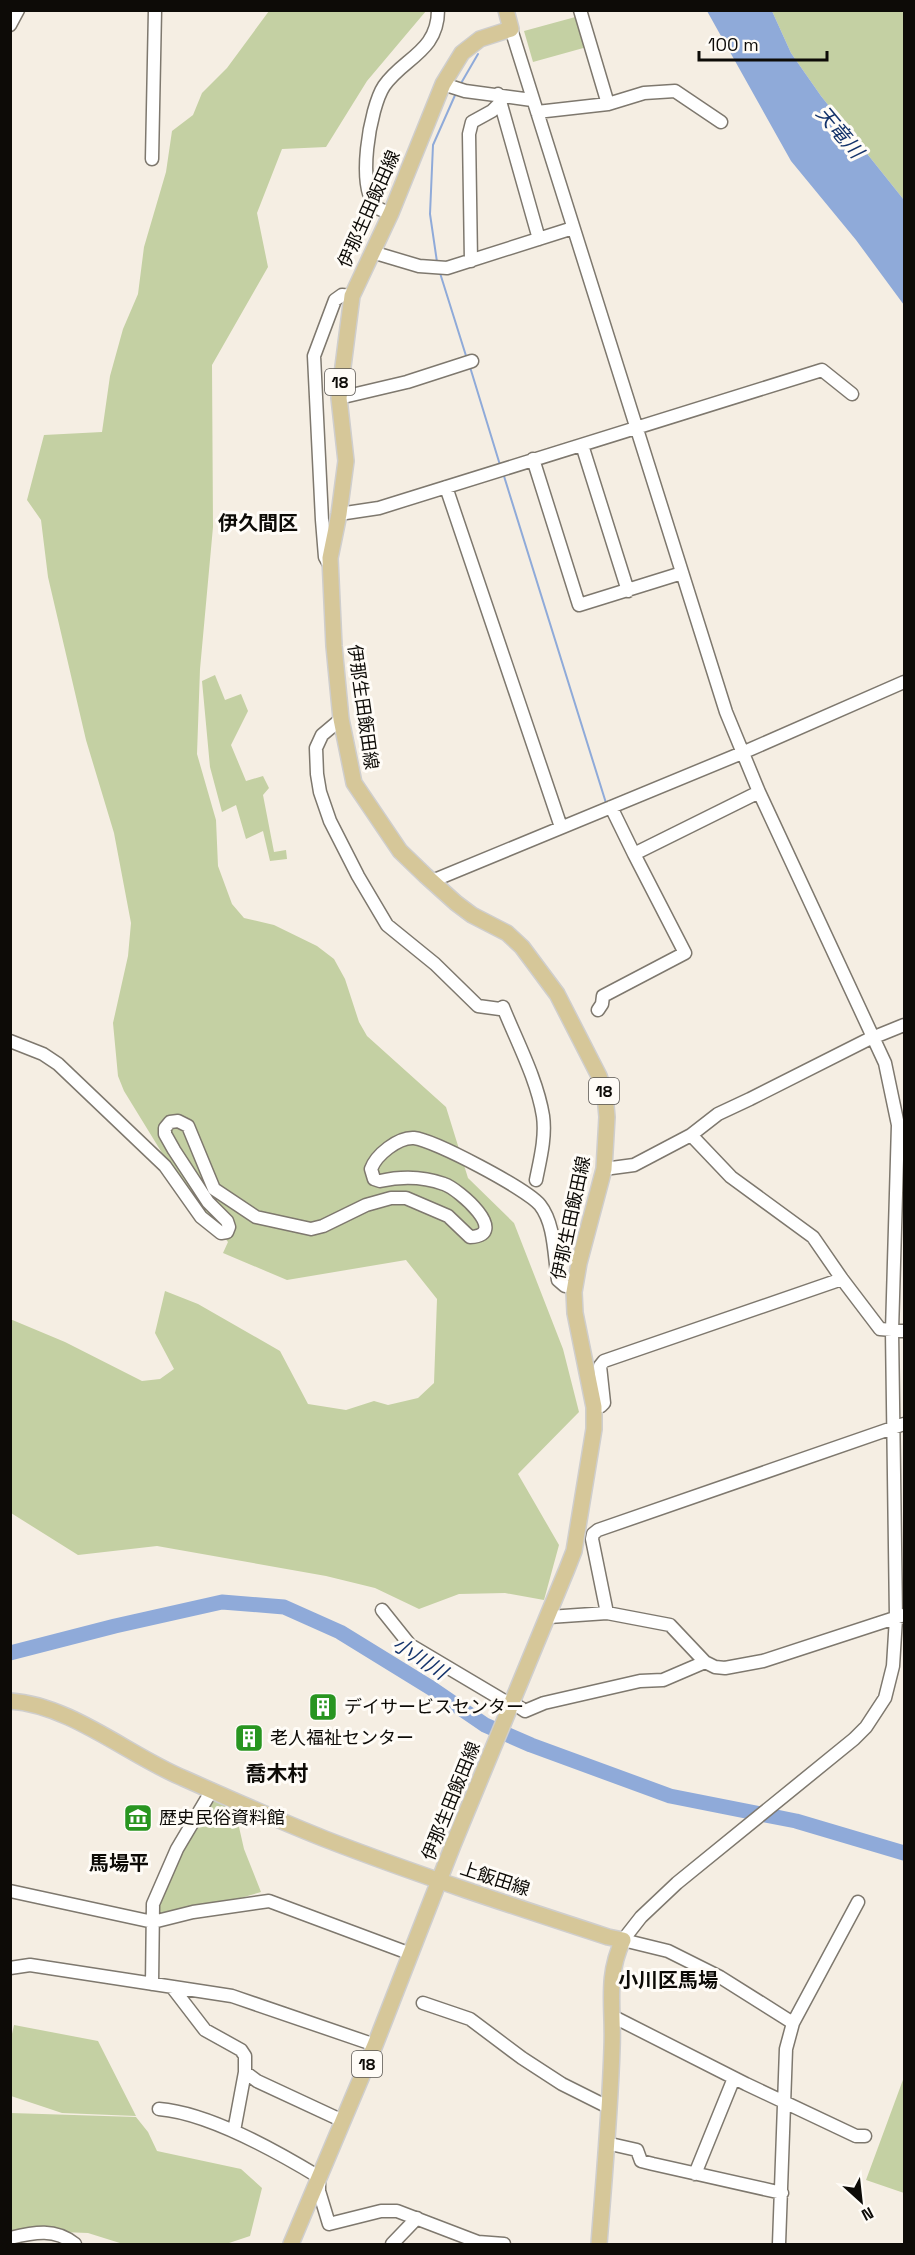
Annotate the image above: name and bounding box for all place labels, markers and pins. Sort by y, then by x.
building icon: デイサービスセンター [307,1691,339,1723]
place label: デイサービスセンター [344,1695,524,1718]
building icon: 老人福祉センター [233,1722,265,1754]
place label: 老人福祉センター [270,1726,414,1749]
museum icon: 歴史民俗資料館 [122,1802,154,1834]
place label: 歴史民俗資料館 [159,1806,285,1829]

